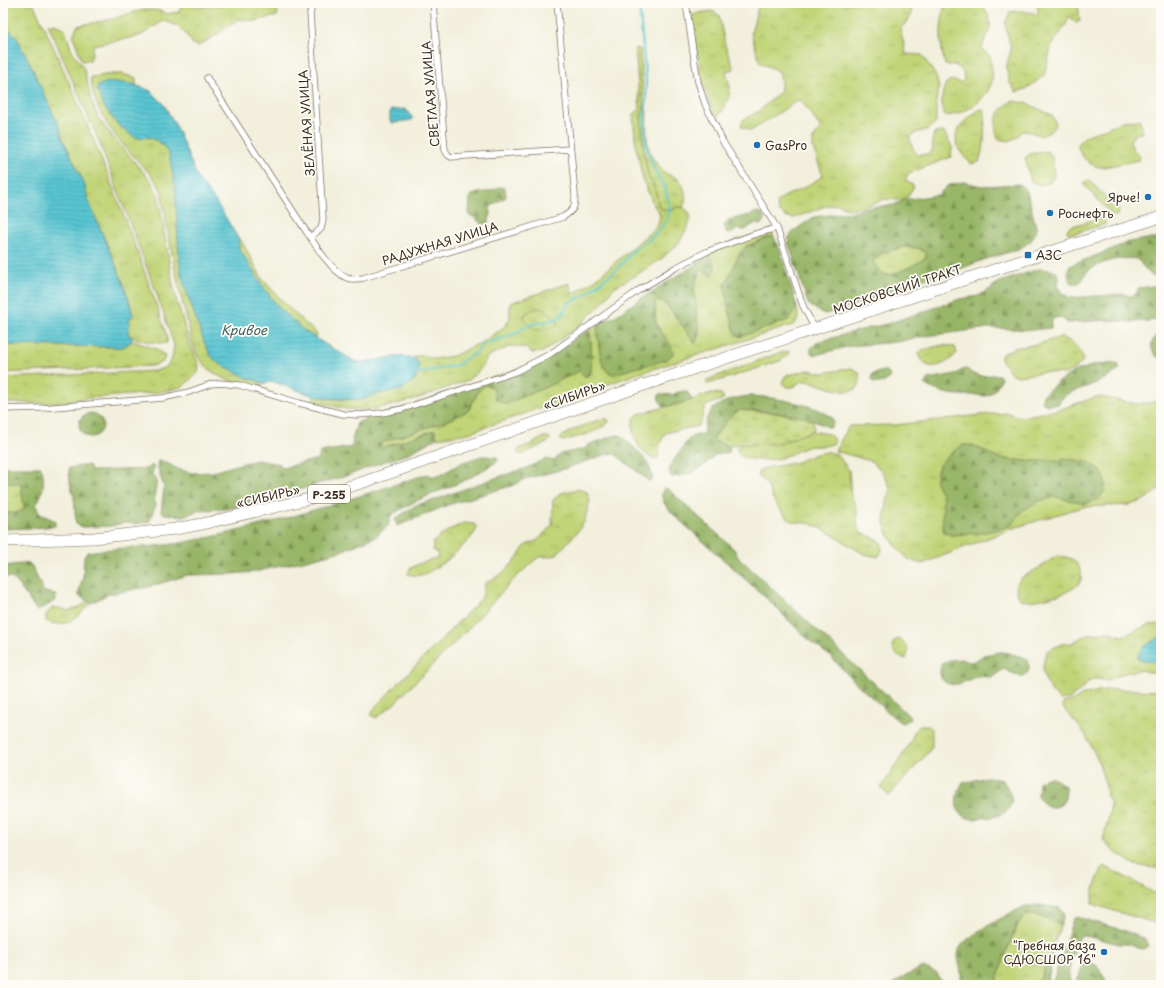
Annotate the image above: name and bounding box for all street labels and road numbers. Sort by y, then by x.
street label: СВЕТЛАЯ УЛИЦА [416,40,444,148]
street label: ЗЕЛЁНАЯ УЛИЦА [293,69,319,177]
street label: РАДУЖНАЯ УЛИЦА [380,217,500,269]
street label: МОСКОВСКИЙ ТРАКТ [830,259,964,318]
street label: «СИБИРЬ» [541,376,608,414]
street label: «СИБИРЬ» [235,480,302,512]
road number: Р-255 [308,485,350,503]

